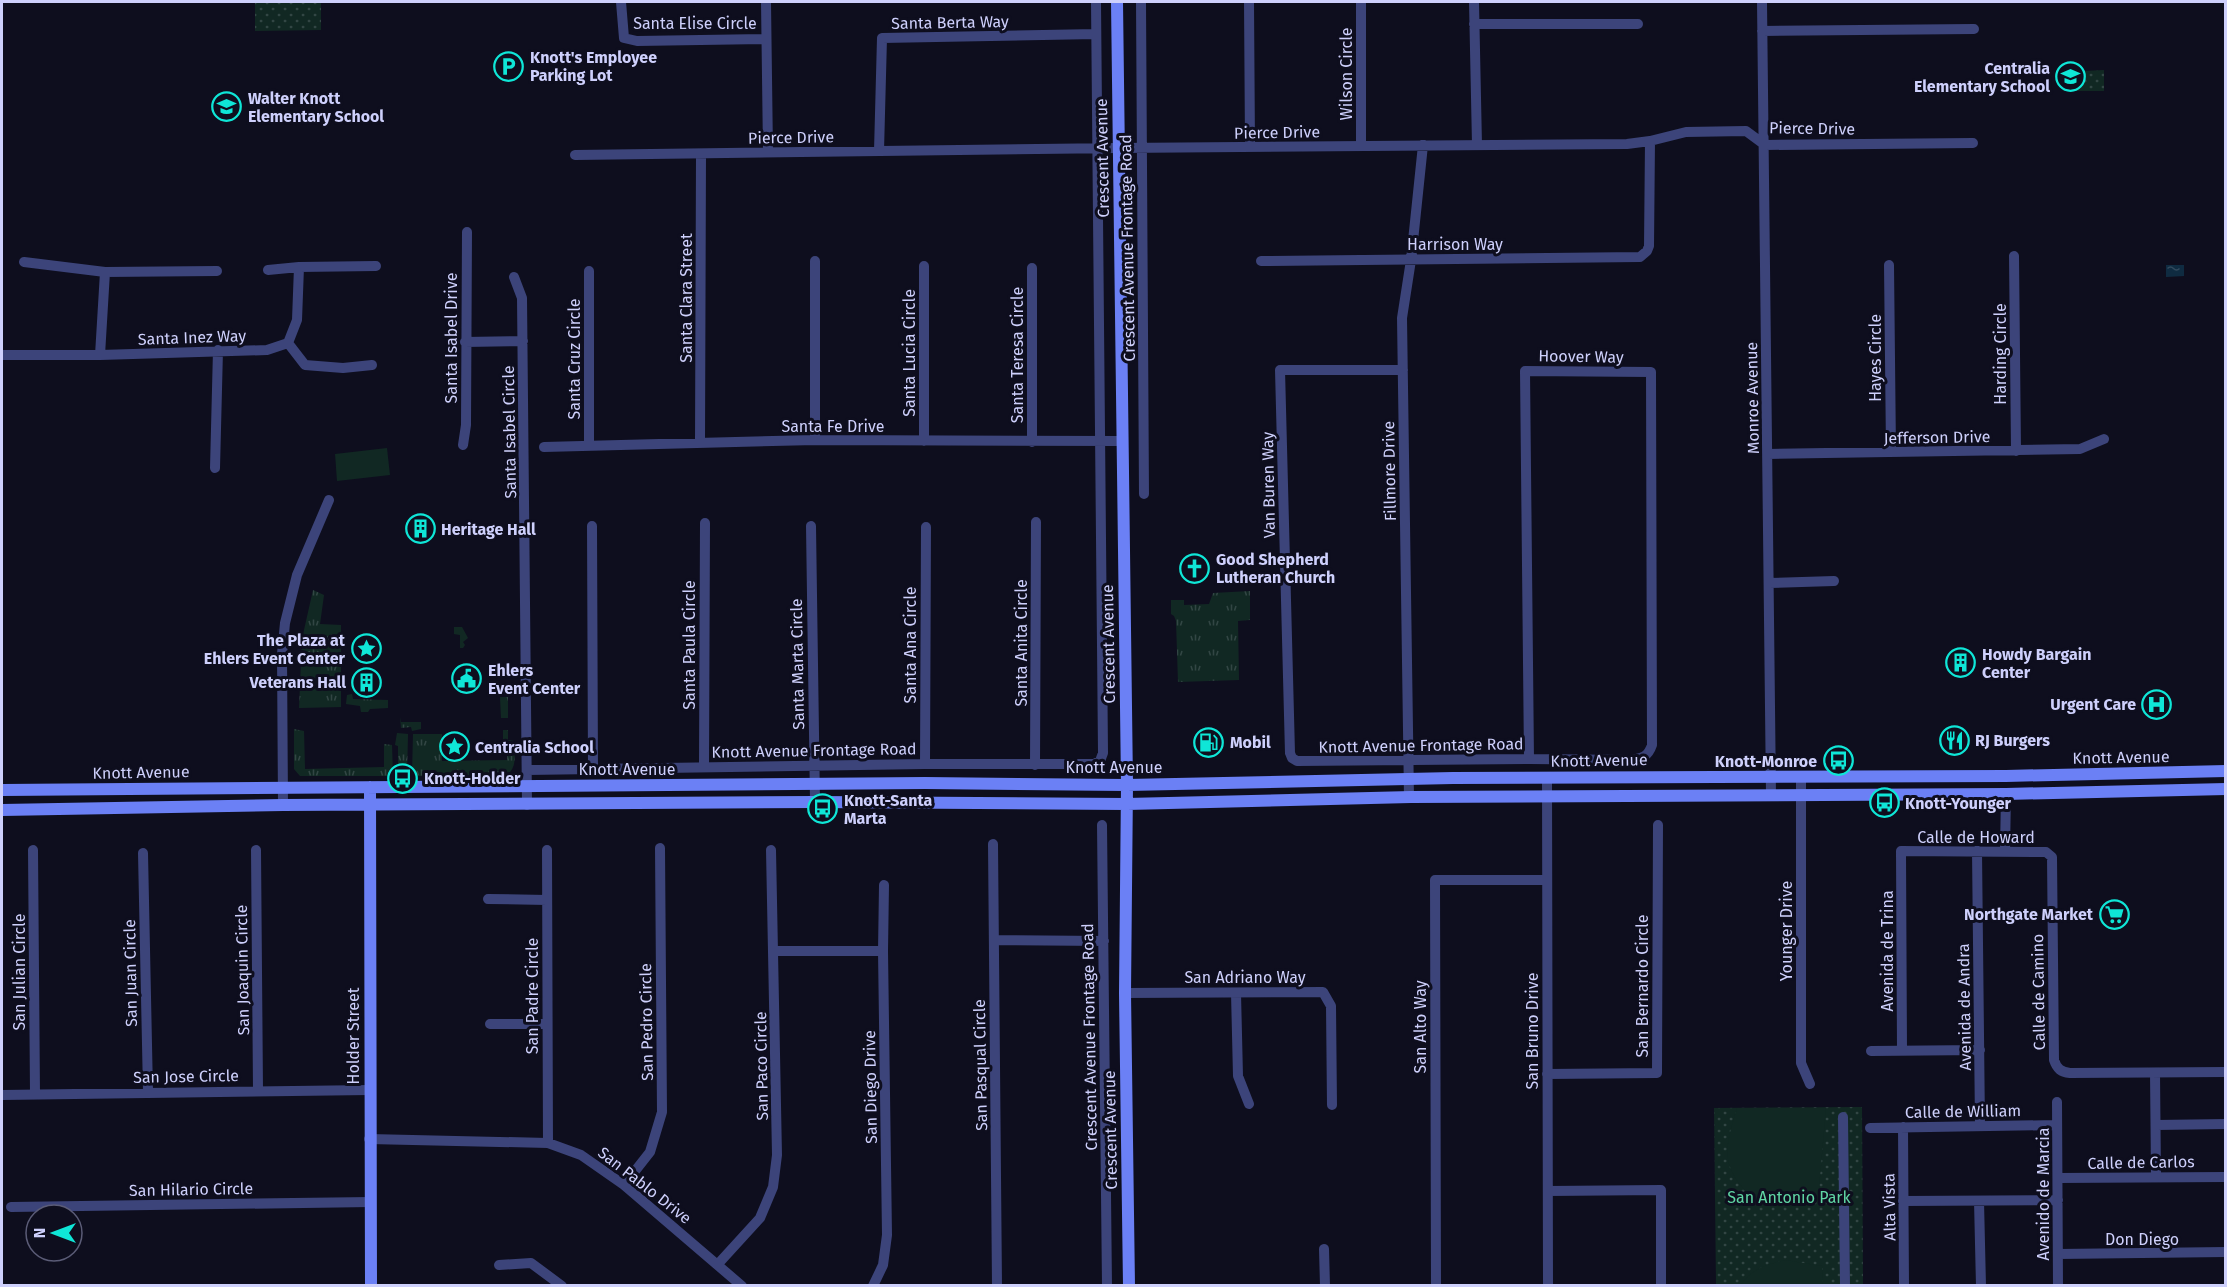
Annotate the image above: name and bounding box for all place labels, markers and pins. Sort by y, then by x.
place label: Knott's Employee Parking Lot [530,48,657,85]
parking icon: Knott's Employee Parking Lot [493,50,525,82]
place label: Centralia Elementary School [1914,59,2050,96]
school or university icon: Centralia Elementary School [2055,61,2087,93]
place label: Walter Knott Elementary School [248,89,384,126]
school or university icon: Walter Knott Elementary School [211,91,243,123]
building icon: Heritage Hall [404,513,436,545]
place label: Heritage Hall [441,520,536,539]
place label: Good Shepherd Lutheran Church [1216,550,1335,587]
church icon: Good Shepherd Lutheran Church [1179,552,1211,584]
place label: The Plaza at Ehlers Event Center [204,631,346,668]
place icon: The Plaza at Ehlers Event Center [350,633,382,665]
place label: Howdy Bargain Center [1982,645,2092,682]
building icon: Howdy Bargain Center [1945,647,1977,679]
place label: Ehlers Event Center [488,661,581,698]
public building icon: Ehlers Event Center [451,663,483,695]
building icon: Veterans Hall [351,666,383,698]
place label: Veterans Hall [249,673,346,692]
hospital icon: Urgent Care [2141,688,2173,720]
place label: Urgent Care [2050,695,2136,714]
restaurant icon: RJ Burgers [1938,724,1970,756]
fuel station icon: Mobil [1193,726,1225,758]
place icon: Centralia School [438,731,470,763]
place label: RJ Burgers [1975,731,2050,750]
place label: Mobil [1230,733,1271,752]
place label: Centralia School [475,738,594,757]
bus stop icon: Knott-Monroe [1822,745,1854,777]
place label: Knott-Monroe [1715,752,1817,771]
bus stop icon: Knott-Holder [387,762,419,794]
place label: Knott-Holder [424,769,521,788]
bus stop icon: Knott-Younger [1868,787,1900,819]
place label: Knott-Santa Marta [844,791,932,828]
bus stop icon: Knott-Santa Marta [807,793,839,825]
place label: Knott-Younger [1905,794,2011,813]
supermarket icon: Northgate Market [2098,898,2130,930]
place label: Northgate Market [1964,905,2094,924]

